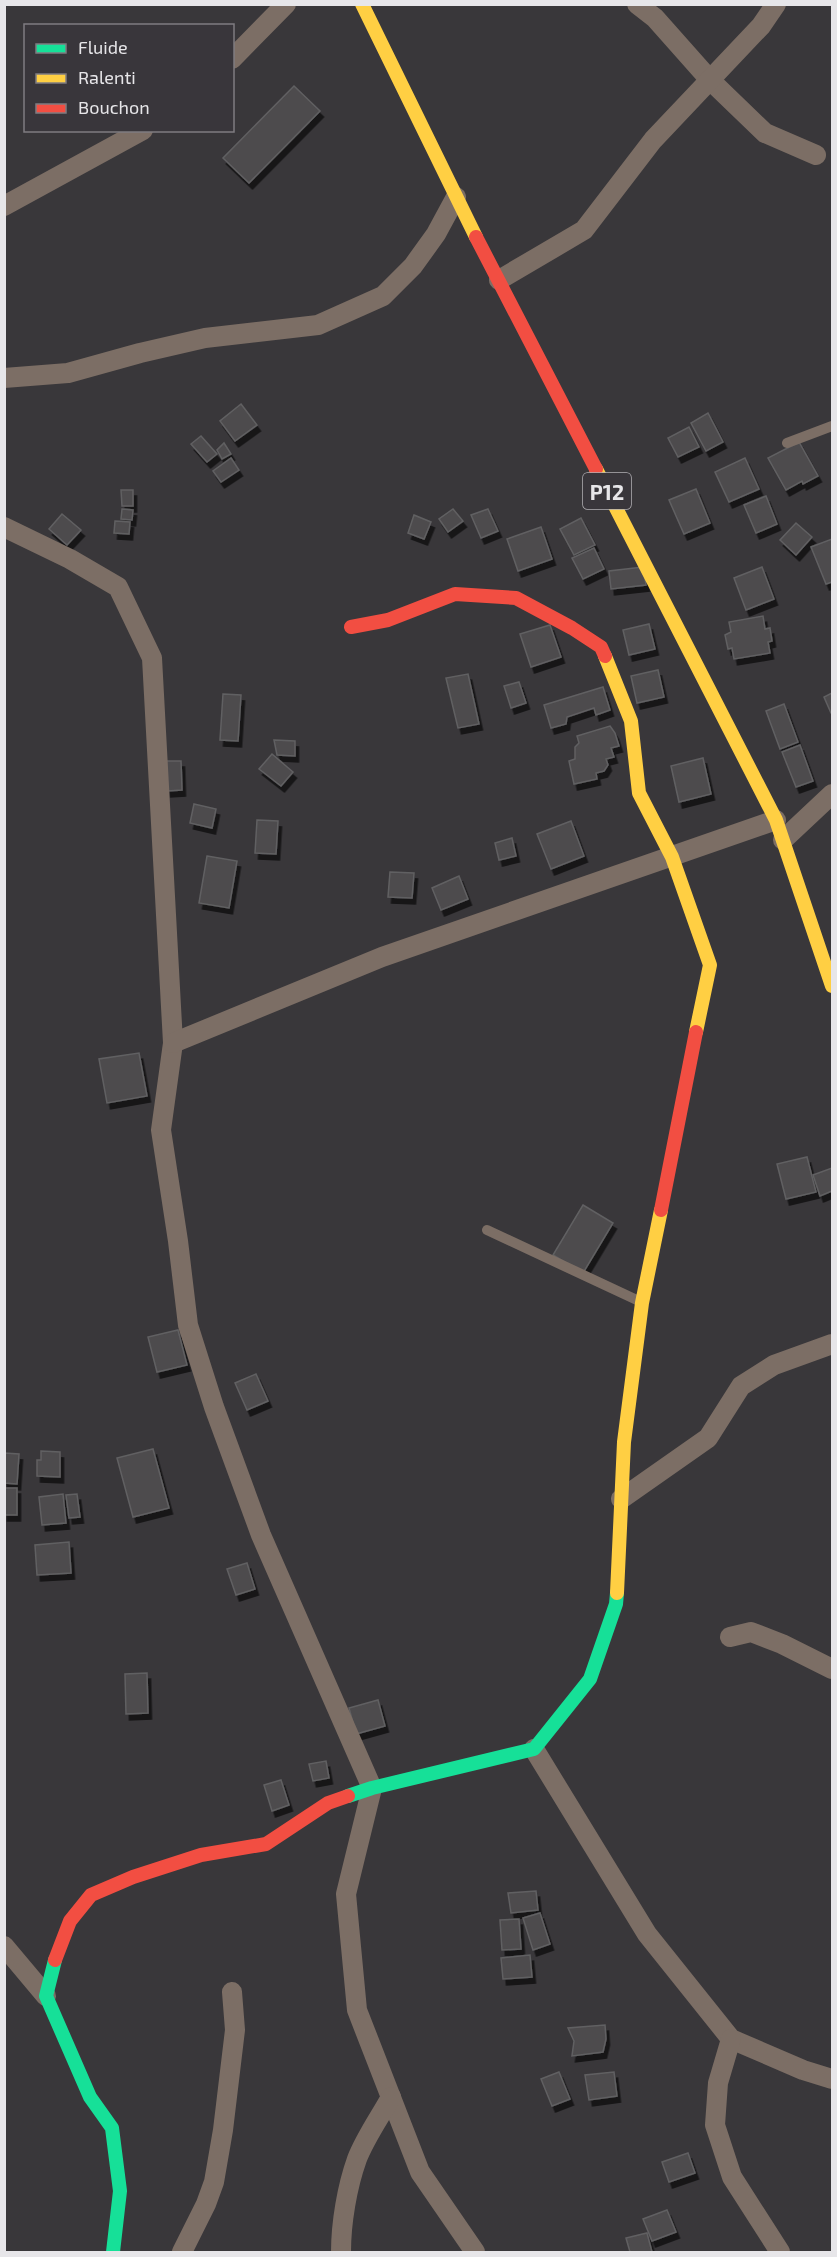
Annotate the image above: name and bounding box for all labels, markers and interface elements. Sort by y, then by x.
legend [24,24,234,132]
text: Fluide [78,36,128,58]
text: Ralenti [78,66,136,88]
text: Bouchon [78,96,150,118]
road number: P12 [583,473,631,509]

